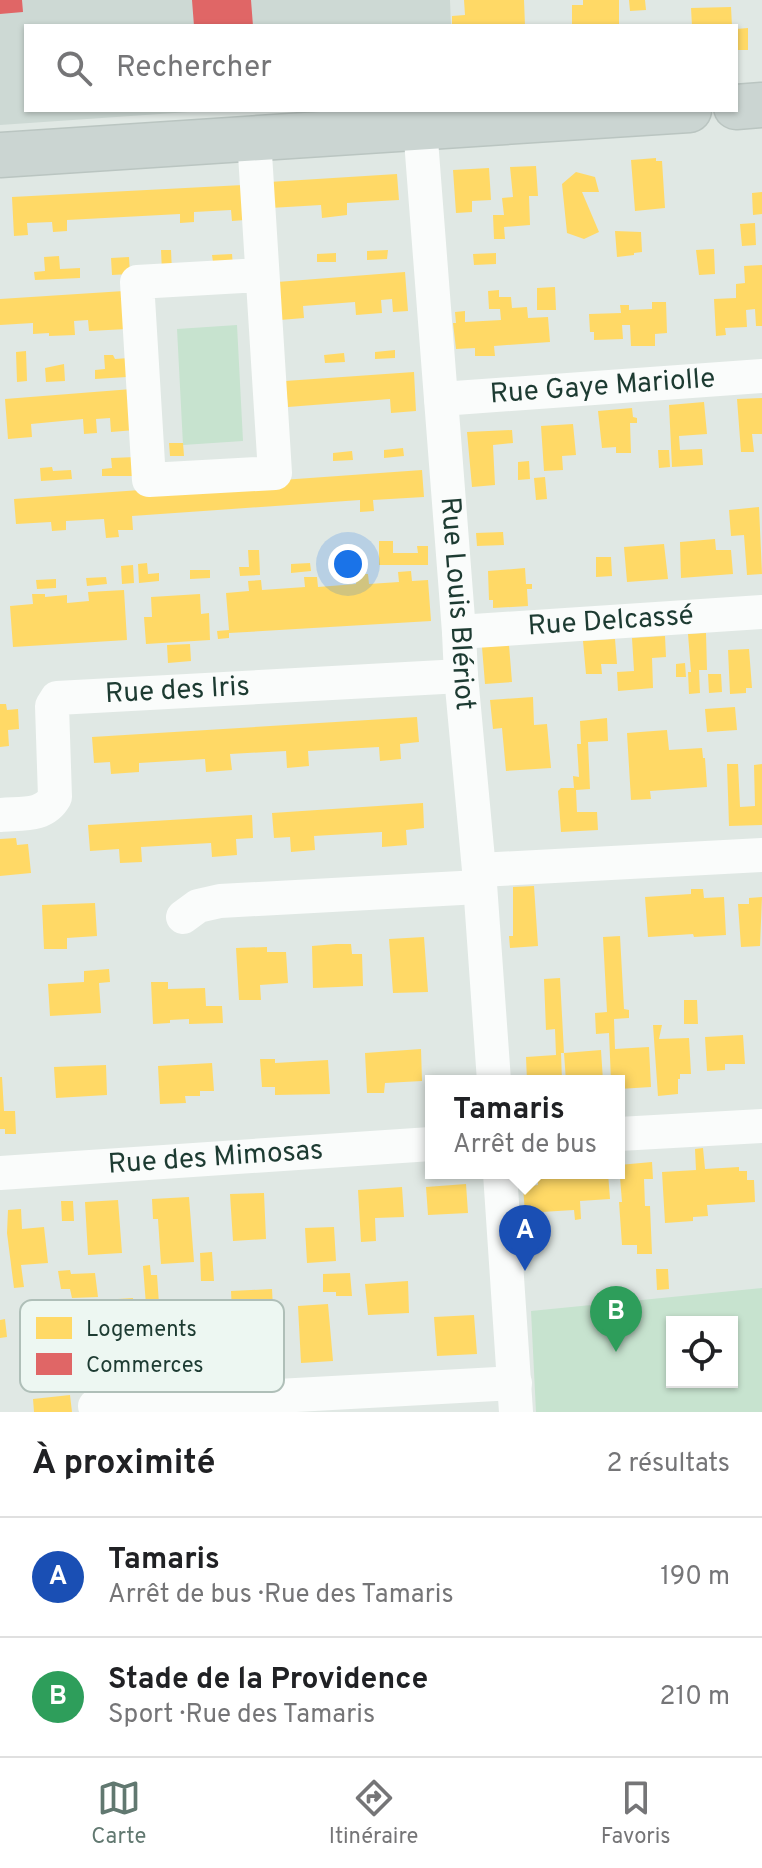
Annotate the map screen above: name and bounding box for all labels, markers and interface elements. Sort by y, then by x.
search box [24,24,738,112]
icon: search [52,46,96,90]
text: Rechercher [116,50,272,87]
street label: Rue Gaye Mariolle [489,361,717,413]
street label: Rue Louis Blériot [431,495,482,712]
your location [328,544,368,584]
street label: Rue Delcassé [527,599,695,645]
street label: Rue des Iris [104,670,251,713]
popup [425,1075,625,1179]
text: Tamaris [453,1092,565,1129]
text: Arrêt de bus [453,1129,597,1162]
street label: Rue des Mimosas [107,1133,324,1184]
pin: A [499,1205,551,1271]
pin: B [590,1286,642,1352]
legend [20,1300,284,1392]
map controls [666,1316,738,1388]
button: locate [666,1316,738,1388]
text: Logements [86,1317,197,1344]
text: Commerces [86,1353,204,1380]
text: À proximité [32,1443,215,1486]
text: 2 résultats [606,1448,730,1481]
text: Tamaris [108,1542,220,1579]
text: A [49,1561,67,1594]
text: 190 m [660,1561,730,1594]
text: Arrêt de bus · Rue des Tamaris [108,1579,454,1612]
text: Stade de la Providence [108,1662,428,1699]
text: B [49,1681,67,1714]
text: 210 m [660,1681,730,1714]
text: Sport · Rue des Tamaris [108,1699,375,1732]
tab: Carte [91,1776,146,1851]
tab: Itinéraire [329,1776,418,1851]
tab: Favoris [601,1776,671,1851]

